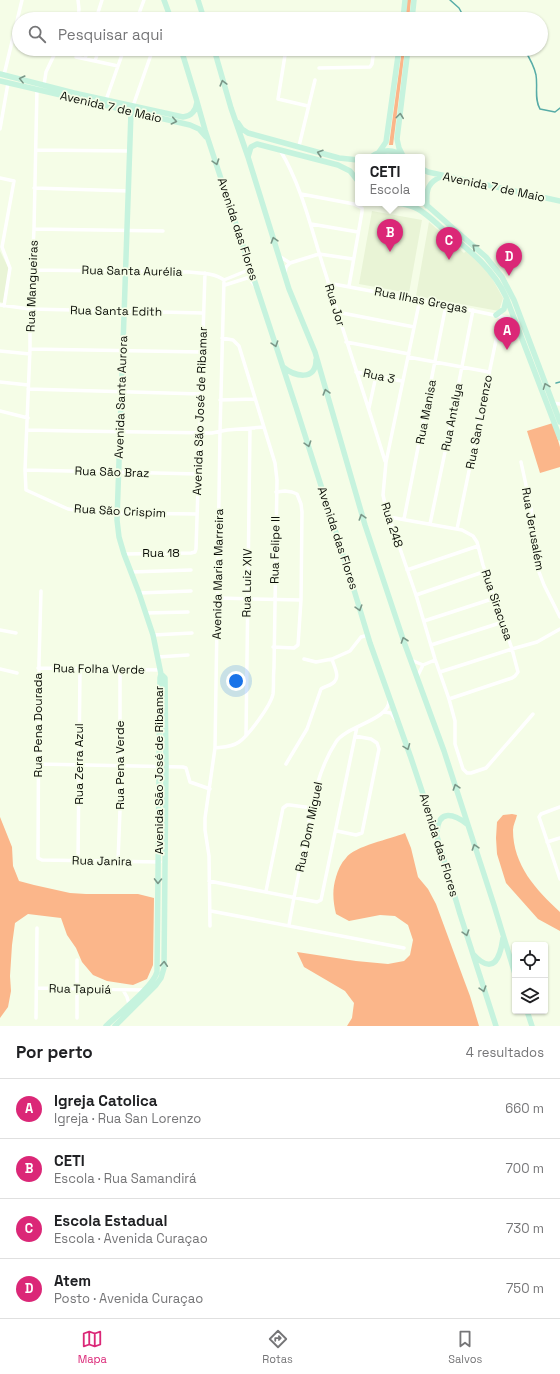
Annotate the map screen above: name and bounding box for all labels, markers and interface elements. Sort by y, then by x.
search box [12,12,548,56]
icon: search [26,23,48,45]
text: Pesquisar aqui [58,25,163,44]
one-way arrow [19,76,25,84]
one-way arrow [220,79,228,86]
street label: Avenida 7 de Maio [58,87,164,127]
one-way arrow [395,113,404,119]
one-way arrow [171,117,178,125]
one-way arrow [317,149,324,158]
popup [355,154,425,206]
one-way arrow [211,158,220,165]
text: CETI [370,162,400,181]
street label: Avenida 7 de Maio [441,168,547,206]
street label: Avenida das Flores [214,176,262,282]
text: Escola [370,181,410,198]
pin: B [377,219,403,252]
pin: C [436,227,462,260]
one-way arrow [270,237,279,244]
street label: Rua Mangueiras [22,240,42,332]
pin: D [496,243,522,276]
one-way arrow [472,244,480,252]
street label: Rua Santa Aurélia [81,262,183,280]
street label: Rua Jor [321,282,349,329]
street label: Rua Ilhas Gregas [373,283,469,317]
street label: Rua Santa Edith [70,302,162,320]
pin: A [494,317,520,350]
street label: Avenida São José de Ribamar [189,326,211,496]
street label: Avenida Santa Aurora [111,335,131,459]
one-way arrow [270,340,279,347]
street label: Rua 3 [362,365,396,387]
street label: Rua San Lorenzo [462,373,496,471]
street label: Rua Manisa [412,378,440,446]
street label: Rua Antalya [438,381,466,452]
one-way arrow [543,382,551,389]
one-way arrow [322,389,331,396]
one-way arrow [303,440,312,447]
street label: Rua São Braz [74,463,150,481]
street label: Avenida das Flores [314,485,362,591]
street label: Rua Jerusalém [518,486,548,572]
street label: Rua 248 [377,500,407,550]
street label: Rua São Crispim [74,501,166,521]
street label: Avenida Maria Marreira [209,508,227,640]
one-way arrow [358,514,367,521]
street label: Rua Felipe II [266,516,284,584]
street label: Rua 18 [142,545,180,561]
street label: Rua Luiz XIV [238,548,256,618]
street label: Rua Siracusa [477,567,517,643]
one-way arrow [354,604,363,611]
one-way arrow [400,637,408,644]
street label: Rua Folha Verde [53,660,145,678]
your location [226,671,246,691]
street label: Rua Pena Dourada [30,673,46,777]
street label: Avenida São José de Ribamar [151,685,167,854]
street label: Rua Pena Verde [112,720,128,810]
street label: Rua Zerra Azul [71,723,87,805]
one-way arrow [402,743,410,750]
street label: Rua Dom Miguel [292,780,326,874]
one-way arrow [452,784,461,791]
street label: Avenida das Flores [416,791,462,899]
one-way arrow [471,843,480,850]
street label: Rua Janira [72,852,132,870]
one-way arrow [154,878,162,884]
one-way arrow [461,929,470,936]
map controls [512,942,548,1014]
button: locate [512,942,548,978]
one-way arrow [159,961,168,967]
button: layers [512,978,548,1014]
street label: Rua Tapuiá [49,980,111,998]
one-way arrow [478,986,487,993]
text: Por perto [16,1041,93,1063]
text: 4 resultados [466,1044,544,1061]
text: Igreja Catolica [54,1091,157,1110]
text: A [25,1100,33,1117]
text: 660 m [505,1100,544,1117]
text: Igreja · Rua San Lorenzo [54,1110,201,1127]
text: CETI [54,1151,85,1170]
text: B [25,1160,33,1177]
text: 700 m [506,1160,544,1177]
text: Escola · Rua Samandirá [54,1170,197,1187]
text: Escola Estadual [54,1211,167,1230]
text: C [25,1220,33,1237]
text: 730 m [506,1220,544,1237]
text: Escola · Avenida Curaçao [54,1230,208,1247]
text: Atem [54,1271,91,1290]
text: D [25,1280,33,1297]
text: 750 m [506,1280,544,1297]
text: Posto · Avenida Curaçao [54,1290,203,1307]
tab: Mapa [78,1328,107,1366]
tab: Rotas [262,1328,293,1366]
tab: Salvos [448,1328,482,1366]

